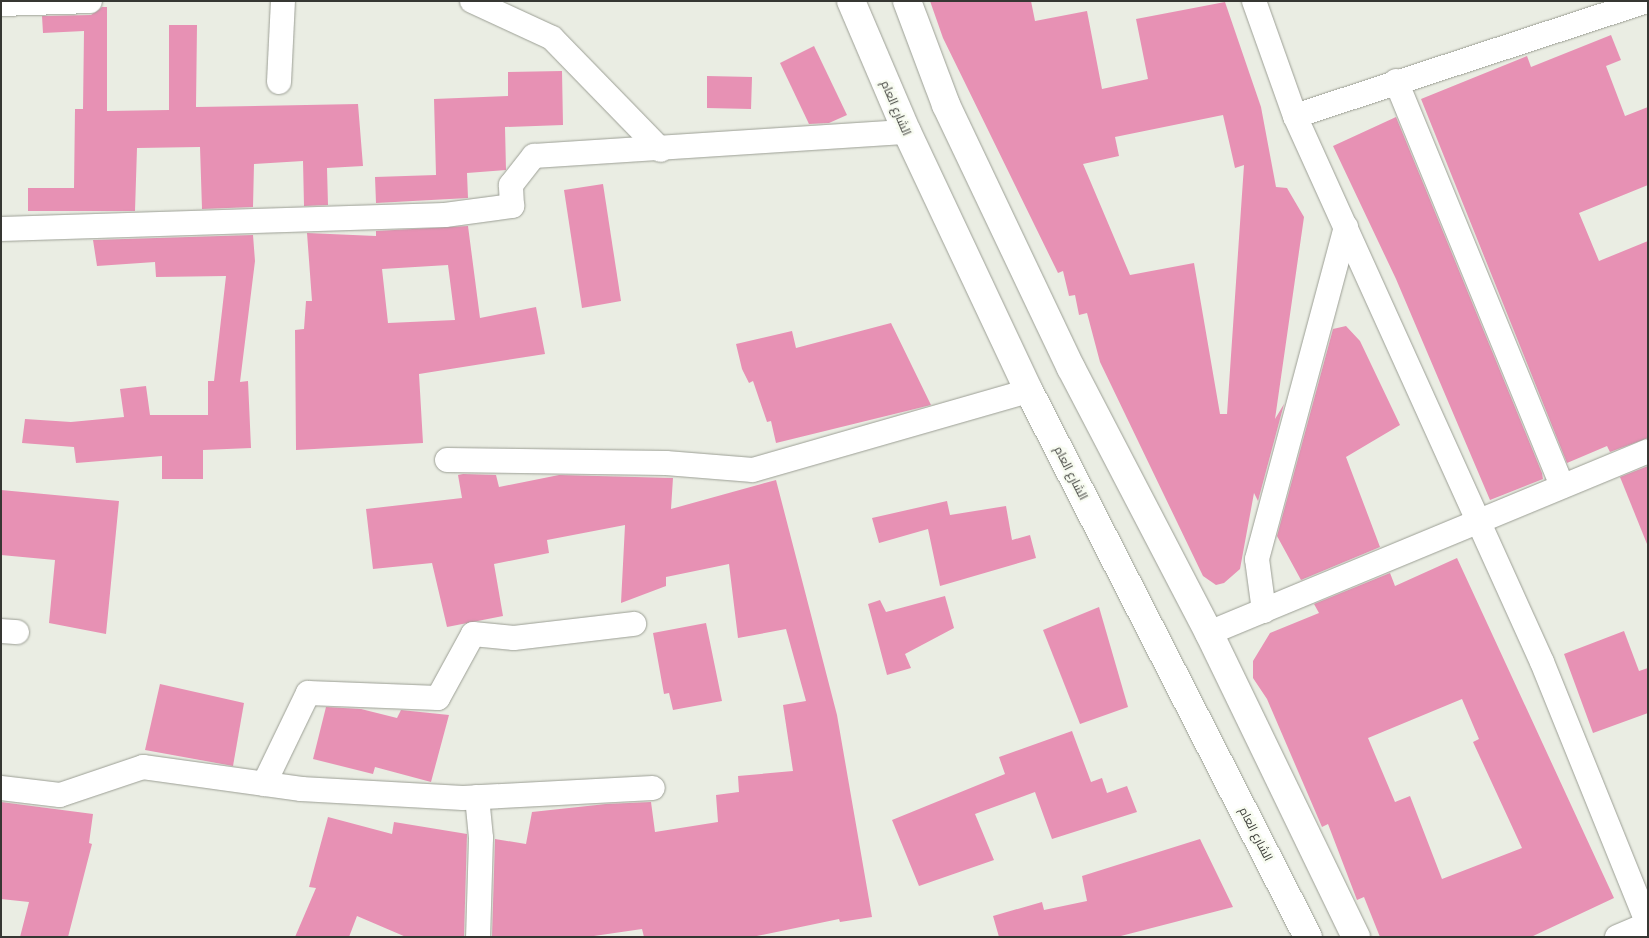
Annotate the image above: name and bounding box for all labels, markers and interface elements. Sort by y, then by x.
street label: الشارع العام [878,78,914,138]
street label: الشارع العام [1051,444,1091,502]
street label: الشارع العام [1236,805,1276,863]

